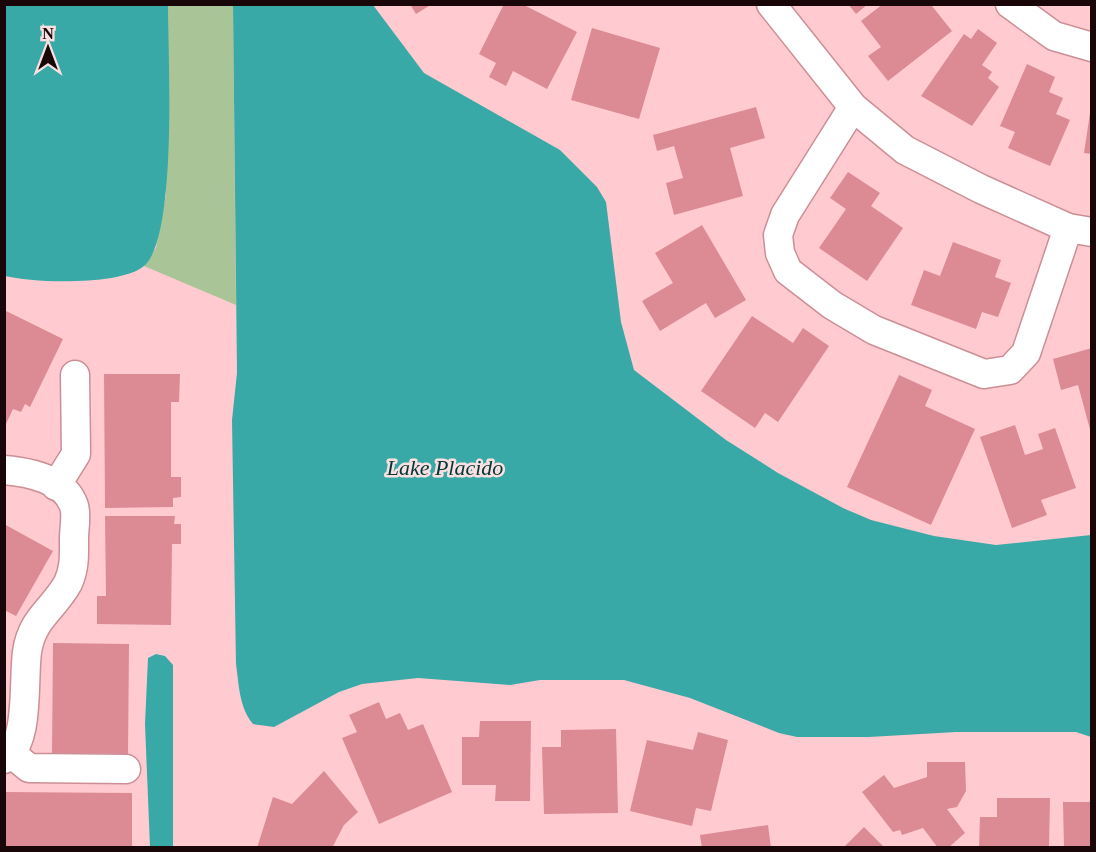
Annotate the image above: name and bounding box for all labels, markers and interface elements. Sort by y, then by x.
north arrow [18,18,78,78]
text: N [42,25,54,42]
water label: Lake Placido [386,455,503,480]

